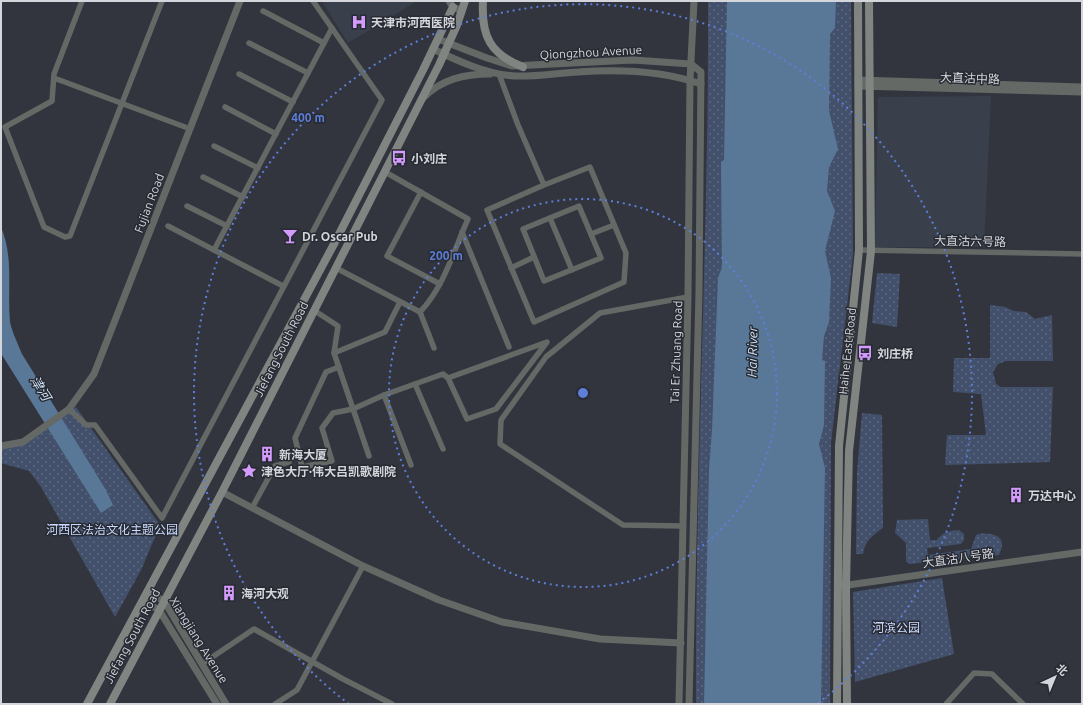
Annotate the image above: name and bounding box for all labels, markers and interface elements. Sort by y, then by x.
hospital icon: 天津市河西医院 [350,13,368,31]
place label: 天津市河西医院 [371,16,455,29]
street label: Qiongzhou Avenue [540,43,642,61]
street label: 大直沽中路 [940,70,1000,86]
text: 400 m [291,111,325,124]
bus stop icon: 小刘庄 [390,149,408,167]
place label: 小刘庄 [411,152,447,165]
street label: Fujian Road [132,172,166,234]
bar icon: Dr. Oscar Pub [281,227,299,245]
place label: Dr. Oscar Pub [302,230,378,243]
street label: 大直沽六号路 [934,234,1006,248]
text: 200 m [429,249,463,262]
street label: Jiefang South Road [251,299,311,399]
street label: Tai Er Zhuang Road [668,300,684,404]
street label: Haihe East Road [836,307,858,395]
water label: Hai River [745,325,759,378]
bus stop icon: 刘庄桥 [856,344,874,362]
place label: 刘庄桥 [877,347,913,360]
water label: 津河 [28,373,55,405]
centre of rings [576,386,590,400]
building icon: 新海大厦 [258,445,276,463]
place label: 新海大厦 [279,448,327,461]
place icon: 津色大厅·伟大吕凯歌剧院 [240,462,258,480]
place label: 津色大厅·伟大吕凯歌剧院 [261,465,396,478]
building icon: 万达中心 [1007,486,1025,504]
place label: 万达中心 [1028,489,1076,502]
park label: 河西区法治文化主题公园 [46,523,178,536]
street label: 大直沽八号路 [921,547,995,569]
building icon: 海河大观 [220,584,238,602]
street label: Jiefang South Road [102,587,162,685]
place label: 海河大观 [241,587,289,600]
street label: Xiangjiang Avenue [167,594,231,686]
park label: 河滨公园 [872,621,920,634]
north arrow [1035,657,1075,697]
text: 北 [1054,662,1070,678]

